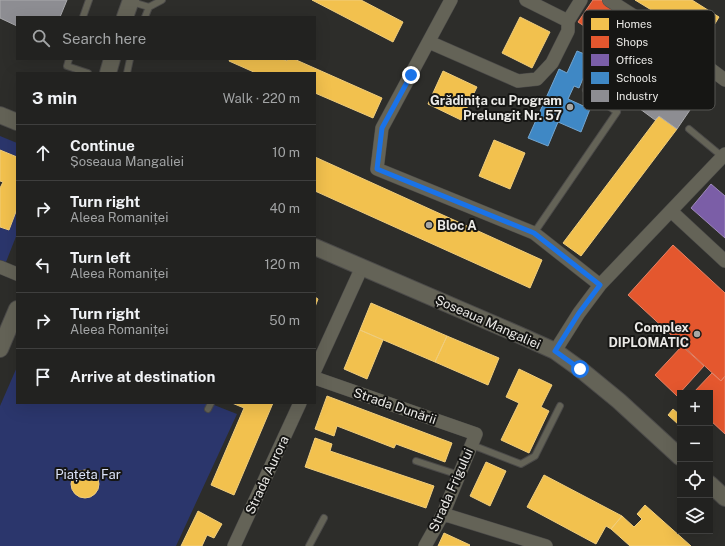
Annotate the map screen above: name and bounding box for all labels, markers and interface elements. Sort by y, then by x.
legend [583,10,715,110]
search box [16,16,316,60]
text: Homes [616,18,652,30]
icon: search [30,27,52,49]
text: Search here [62,30,146,47]
text: Shops [616,36,648,48]
text: Offices [616,54,653,66]
route end [402,66,420,84]
text: Schools [616,72,657,84]
text: 3 min [32,88,77,108]
text: Industry [616,90,659,102]
text: Walk · 220 m [223,91,300,106]
place label: Grădinița cu Program Prelungit Nr. 57 [430,93,562,123]
marker: Grădinița cu Program Prelungit Nr. 57 [565,102,575,112]
text: Continue [70,137,135,154]
icon: ahead [32,142,54,164]
text: 10 m [272,145,300,160]
text: Șoseaua Mangaliei [70,154,184,169]
text: Turn right [70,193,140,210]
icon: right [32,198,54,220]
text: 40 m [269,201,300,216]
text: Aleea Romaniței [70,210,168,225]
place label: Bloc A [437,218,477,233]
marker: Bloc A [424,220,434,230]
text: Turn left [70,249,131,266]
icon: left [32,254,54,276]
text: 120 m [265,257,300,272]
text: Aleea Romaniței [70,266,168,281]
street label: Șoseaua Mangaliei [433,292,543,352]
text: Turn right [70,305,140,322]
icon: right [32,310,54,332]
text: 50 m [269,313,300,328]
place label: Complex DIPLOMATIC [608,320,689,350]
text: Aleea Romaniței [70,322,168,337]
marker: Complex DIPLOMATIC [692,329,702,339]
route start [571,360,589,378]
icon: arrive [32,366,54,388]
text: Arrive at destination [70,368,215,385]
street label: Strada Dunării [352,385,438,427]
map controls [677,390,713,534]
button: + [677,390,713,426]
button: − [677,426,713,462]
street label: Strada Aurora [242,433,292,517]
street label: Strada Frigului [426,446,476,534]
button: locate [677,462,713,498]
park label: Piațeta Far [55,467,121,482]
button: layers [677,498,713,534]

